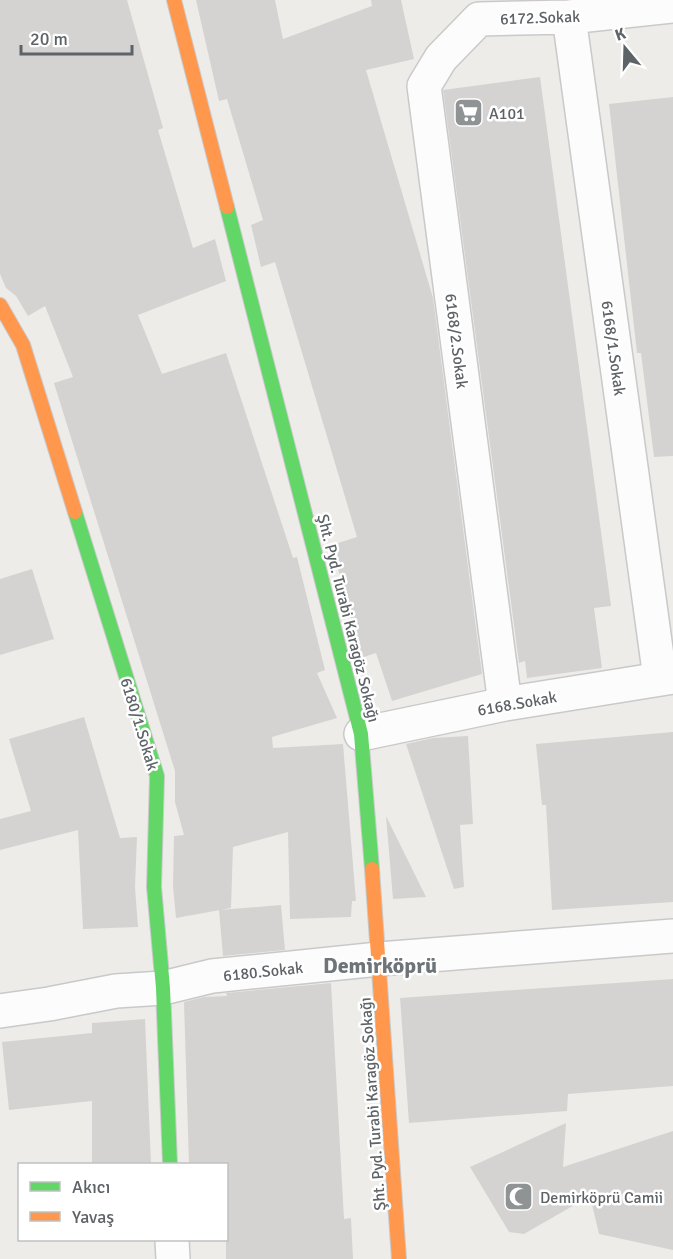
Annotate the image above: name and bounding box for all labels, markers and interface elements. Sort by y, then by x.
street label: 6172.Sokak [500,7,580,29]
scale bar [21,18,132,56]
north arrow [595,18,655,78]
text: K [612,24,628,46]
text: 20 m [30,28,68,50]
supermarket icon: A101 [452,97,484,129]
place label: A101 [489,104,525,124]
street label: 6168/2.Sokak [440,292,472,390]
street label: 6168/1.Sokak [596,299,630,397]
street label: Şht. Pyd. Turabi Karagöz Sokağı [312,512,384,724]
street label: 6180/1.Sokak [116,676,163,773]
street label: 6168.Sokak [476,687,558,721]
district label: Demirköprü [323,952,437,979]
street label: 6180.Sokak [222,958,304,986]
street label: Şht. Pyd. Turabi Karagöz Sokağı [356,997,390,1211]
legend [18,1163,228,1241]
text: Akıcı [72,1176,110,1198]
mosque icon: Demirköprü Camii [503,1181,535,1213]
place label: Demirköprü Camii [540,1188,663,1208]
text: Yavaş [72,1206,114,1228]

